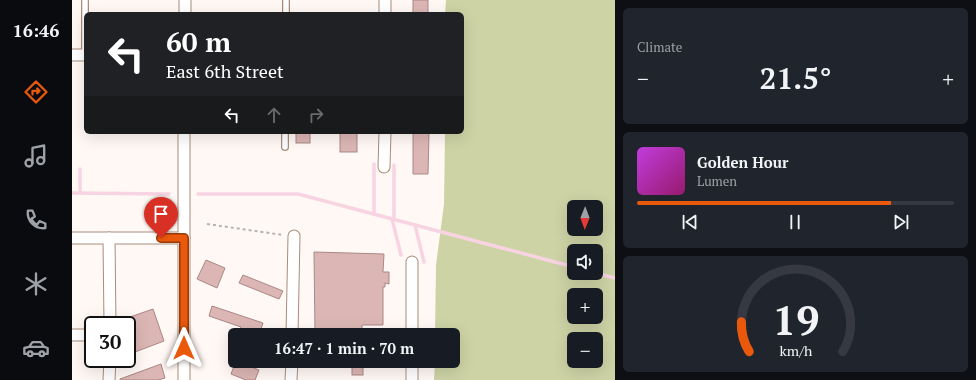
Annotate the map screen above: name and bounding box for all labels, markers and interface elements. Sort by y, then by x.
text: 16:46 [13,18,59,42]
text: 60 m [166,23,231,60]
icon: left [100,28,152,80]
text: Climate [637,38,682,56]
text: 21.5° [759,58,832,98]
text: East 6th Street [166,59,284,83]
text: − [637,64,649,93]
text: + [942,64,954,93]
icon: directions [22,78,50,106]
icon: left [221,104,243,126]
icon: ahead [263,104,285,126]
icon: right [305,104,327,126]
icon: music [22,142,50,170]
text: Golden Hour [697,152,789,172]
text: Lumen [697,172,737,190]
pin [144,197,178,238]
north arrow [567,200,603,236]
map controls [567,200,603,368]
icon: arrive [150,203,172,225]
icon: phone [22,206,50,234]
icon: previous [679,211,701,233]
icon: pause [784,211,806,233]
icon: next [890,211,912,233]
button: sound [567,244,603,280]
icon: climate [22,270,50,298]
button: + [567,288,603,324]
text: 19 [772,292,819,347]
speed limit sign: 30 [84,316,136,368]
position arrow [163,327,205,369]
button: − [567,332,603,368]
icon: car [22,334,50,362]
text: 16:47 · 1 min · 70 m [274,338,414,358]
text: km/h [779,341,813,360]

